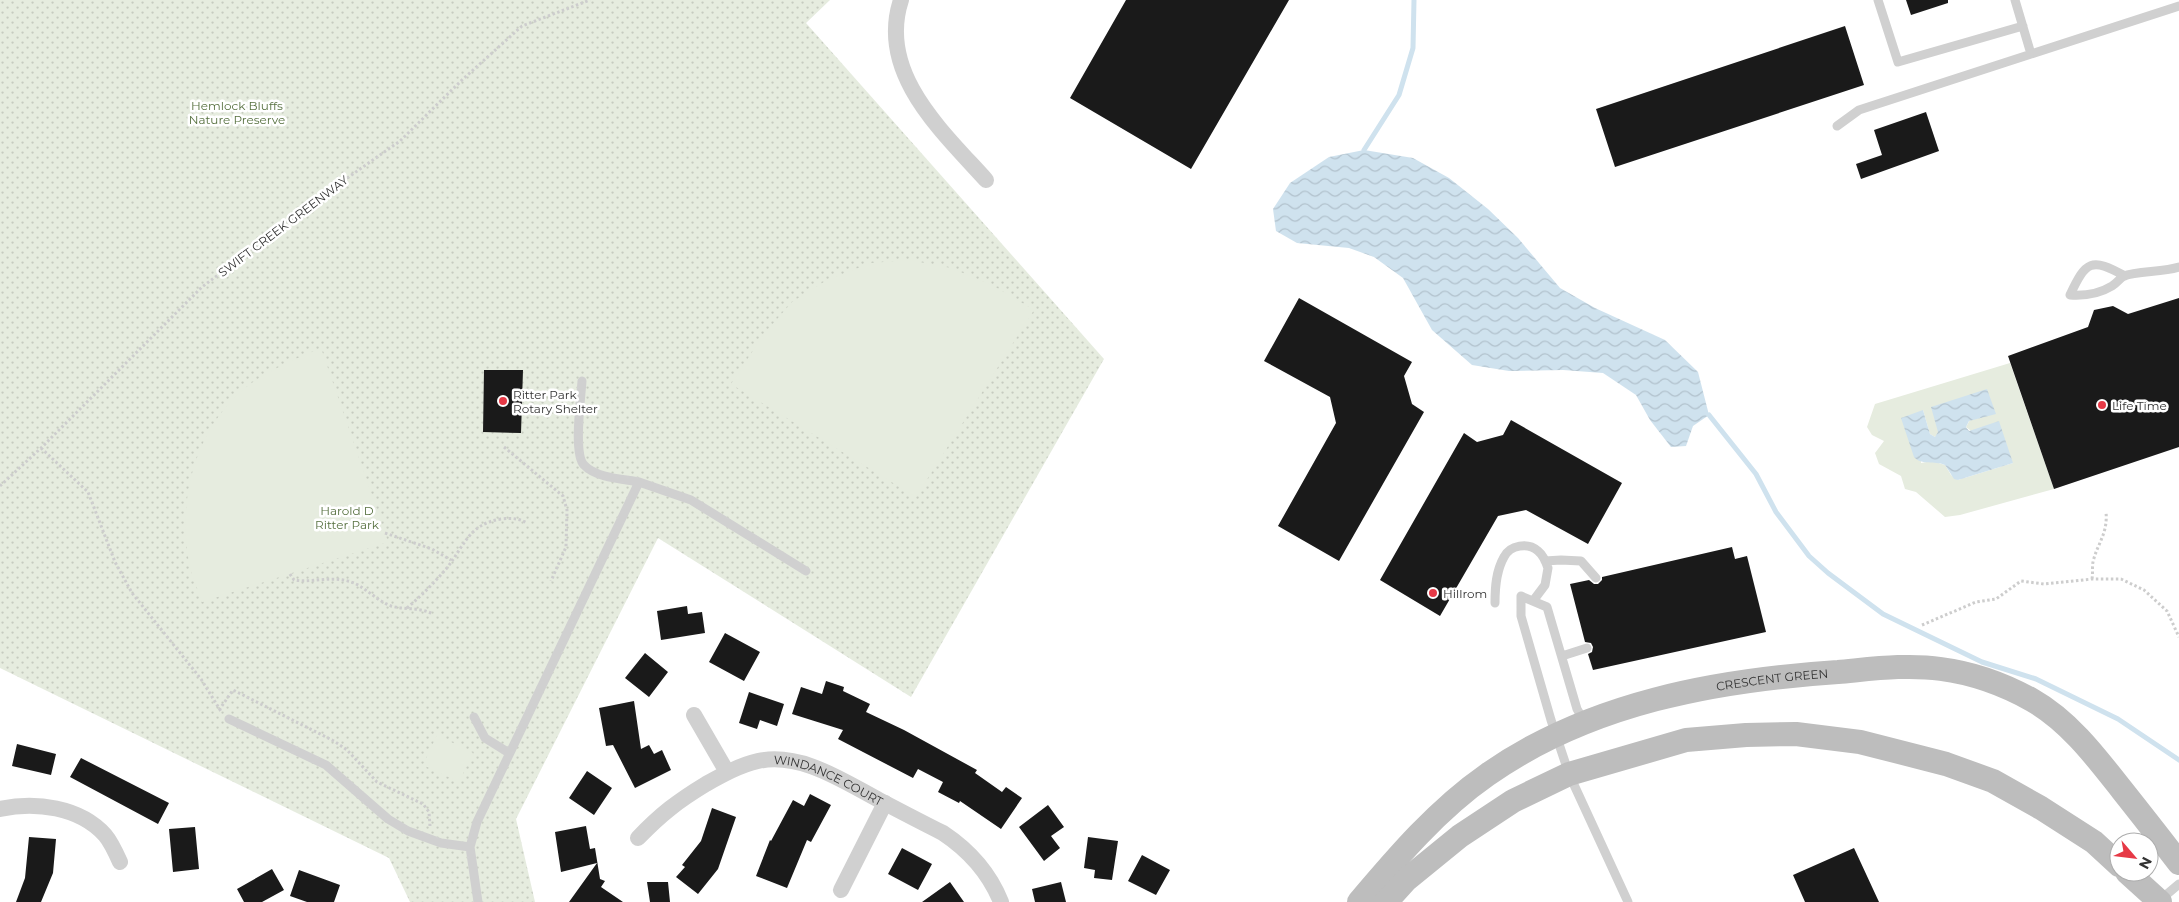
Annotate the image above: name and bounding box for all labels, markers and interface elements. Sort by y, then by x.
park label: Hemlock Bluffs Nature Preserve [189,98,285,127]
street label: SWIFT CREEK GREENWAY [215,172,351,280]
place label: Ritter Park Rotary Shelter [513,387,598,416]
marker: Ritter Park Rotary Shelter [497,395,509,407]
place label: Life Time [2112,398,2167,413]
marker: Life Time [2096,399,2108,411]
park label: Harold D Ritter Park [315,503,380,532]
place label: Hillrom [1443,586,1487,601]
marker: Hillrom [1427,587,1439,599]
street label: CRESCENT GREEN [1715,665,1829,694]
street label: WINDANCE COURT [773,752,886,808]
north arrow [2109,832,2159,882]
text: N [2135,854,2156,872]

